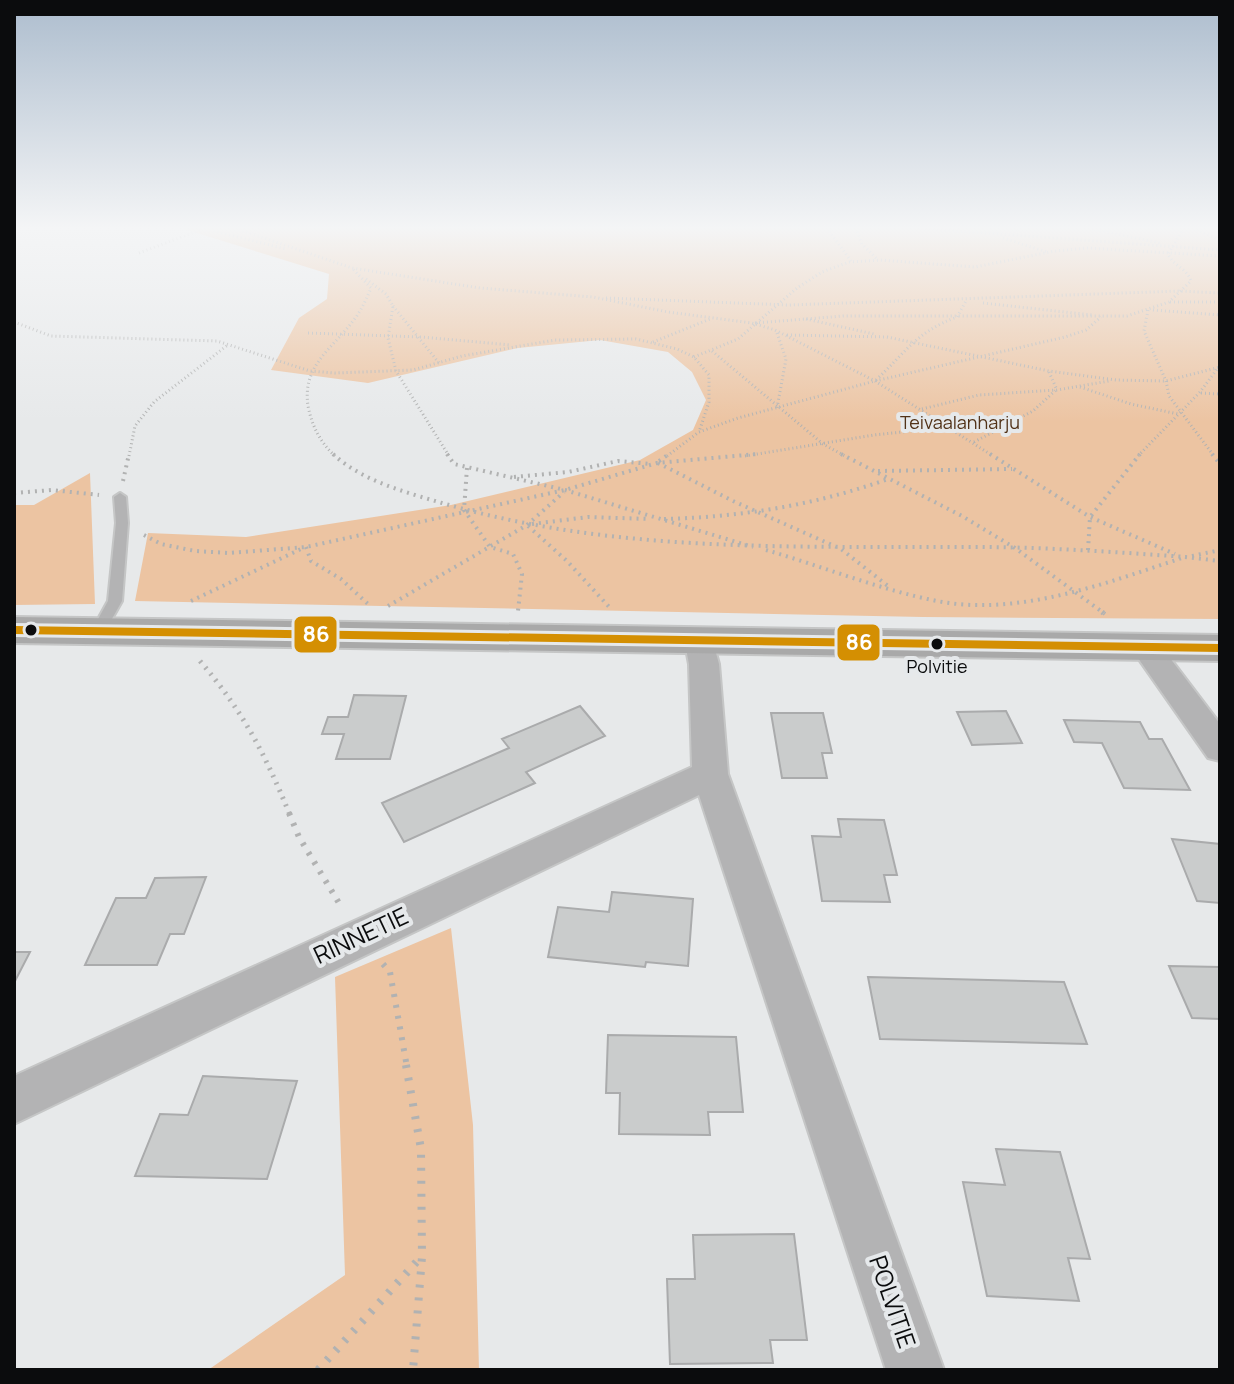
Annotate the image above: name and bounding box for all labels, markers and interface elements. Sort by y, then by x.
park label: Teivaalanharju [900,410,1020,434]
line badge: 86 [293,615,338,654]
text: 86 [302,619,330,649]
unlabelled marker [23,622,39,638]
line badge: 86 [836,623,881,662]
text: 86 [845,627,873,657]
marker: Polvitie [929,636,945,652]
place label: Polvitie [907,654,967,678]
street label: RINNETIE [308,898,413,971]
street label: POLVITIE [862,1251,925,1352]

